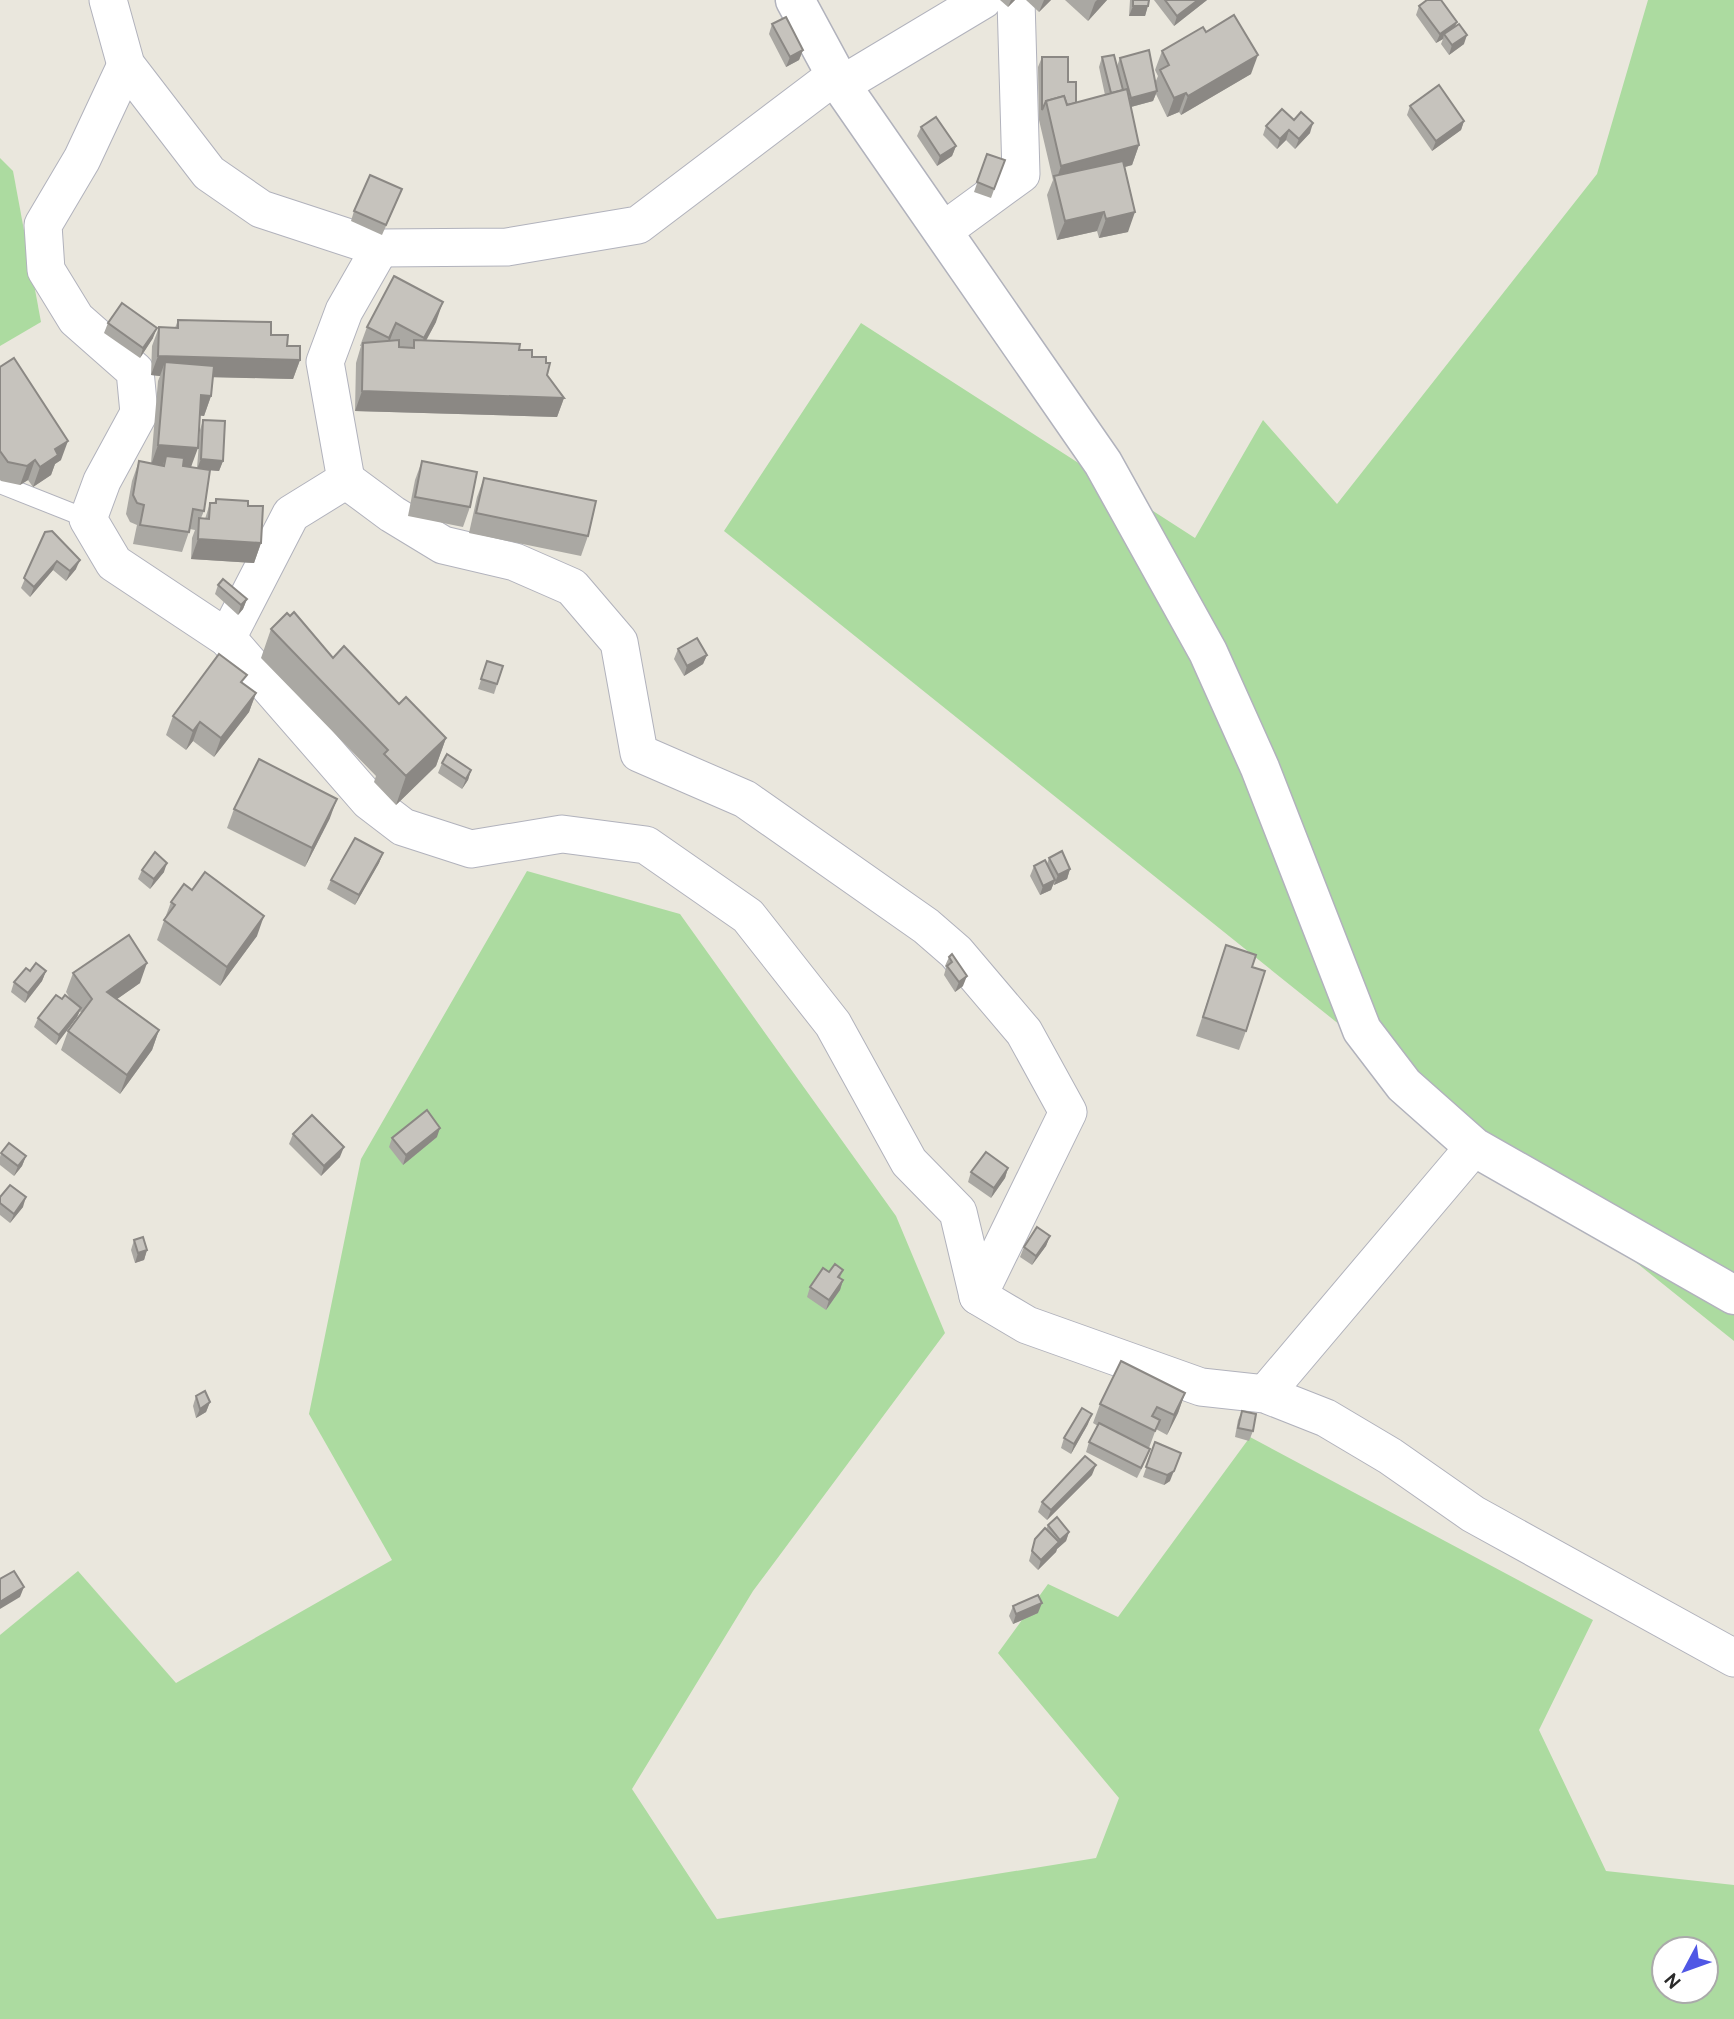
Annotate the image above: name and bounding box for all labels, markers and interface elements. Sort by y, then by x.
north arrow [1650,1935,1720,2005]
text: N [1660,1967,1687,1993]

